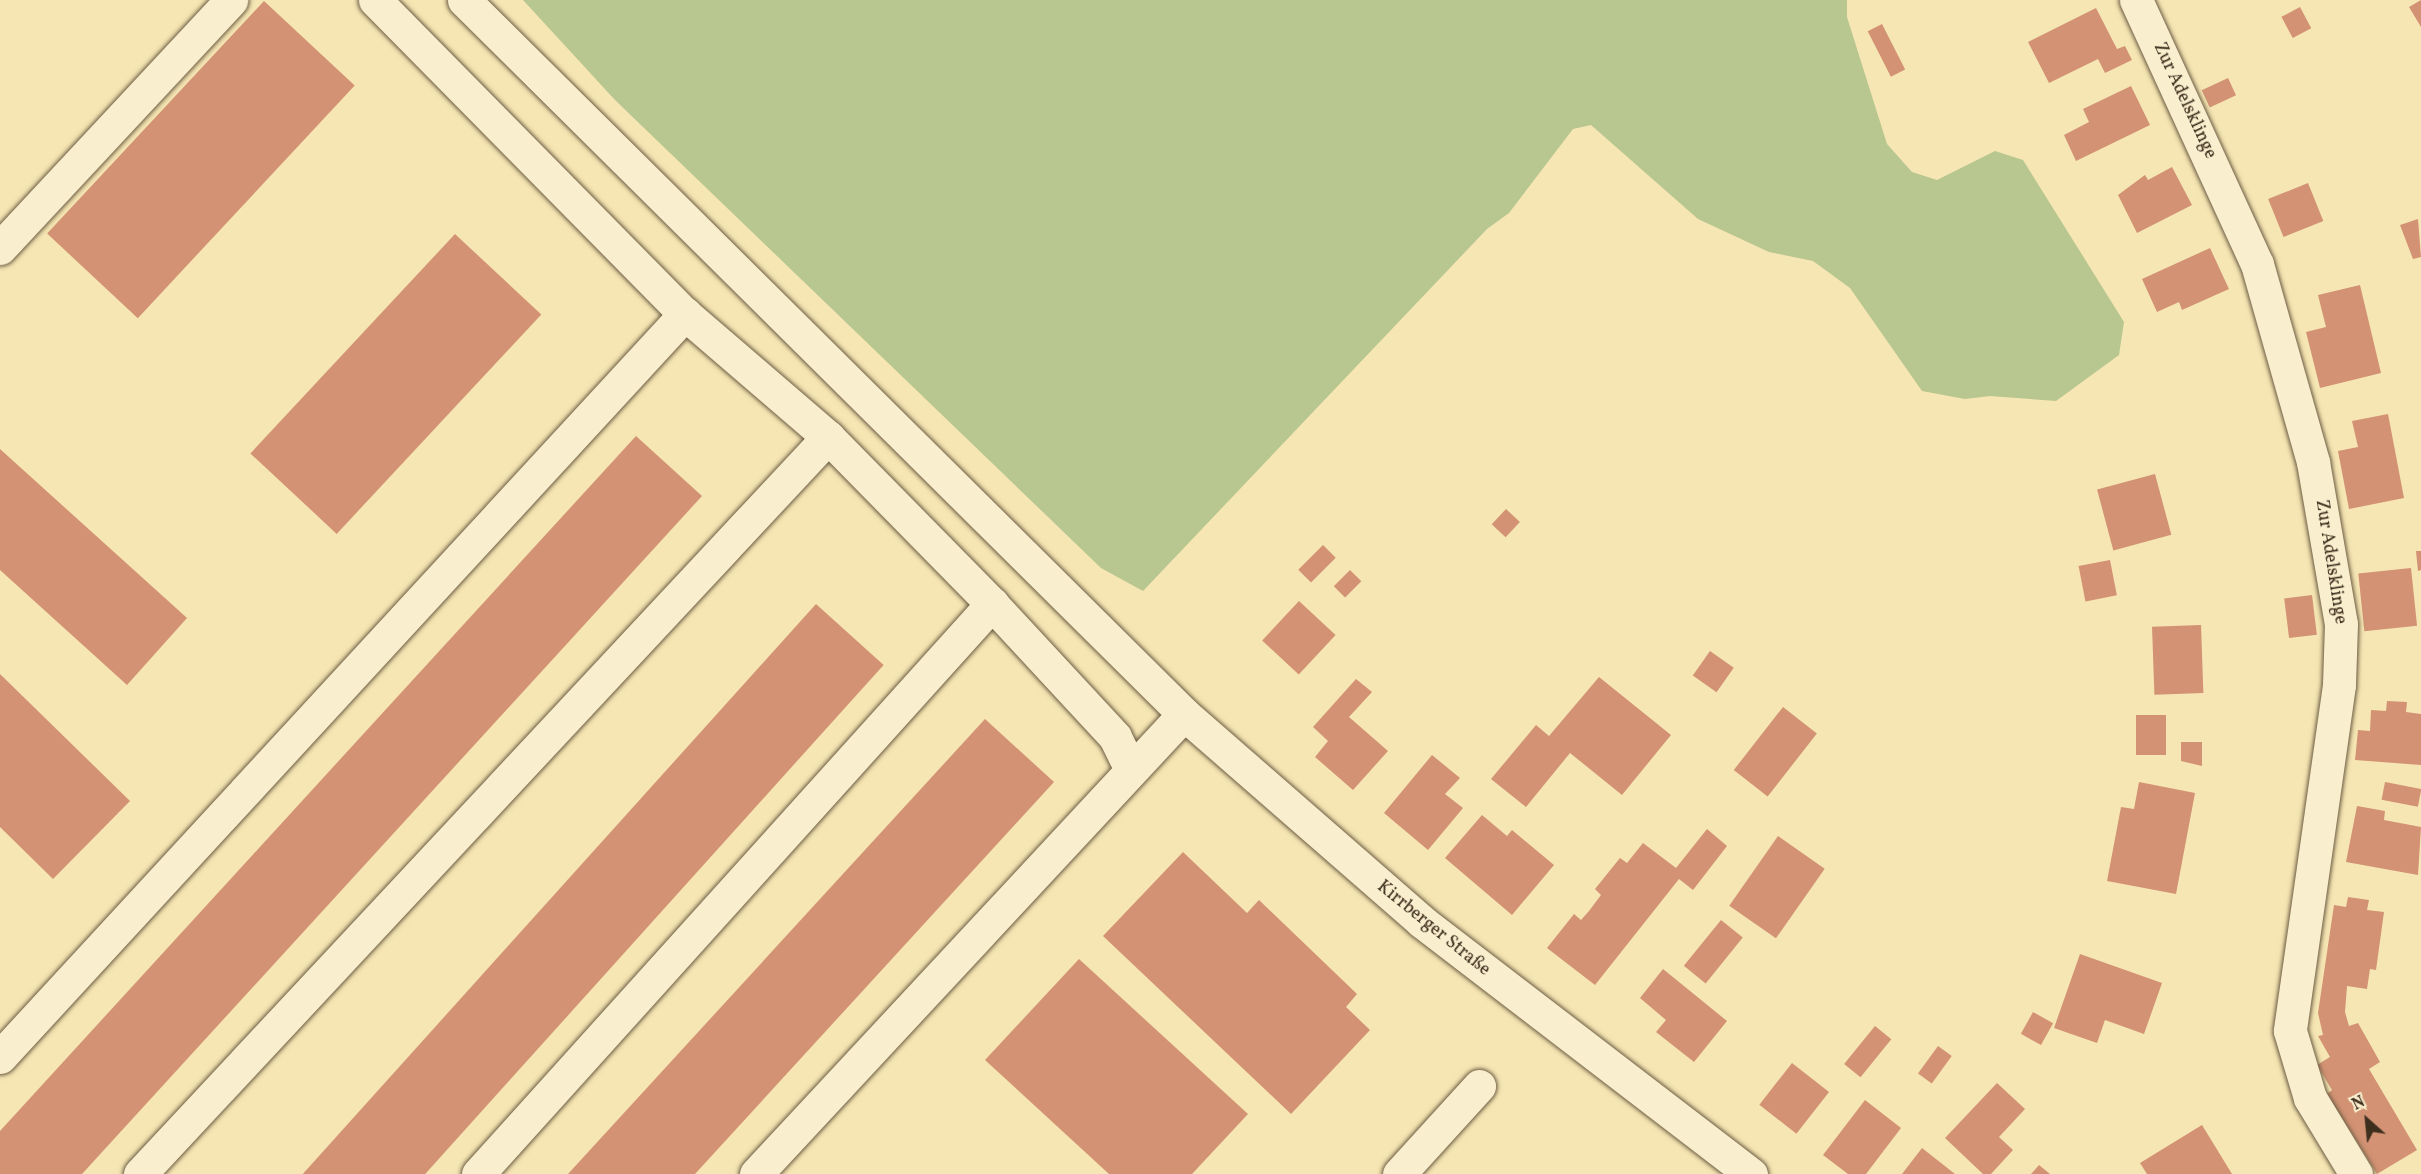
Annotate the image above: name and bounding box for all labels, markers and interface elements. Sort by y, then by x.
street label: Zur Adelsklinge [2148,39,2220,163]
street label: Zur Adelsklinge [2309,498,2351,626]
street label: Kirrberger Straße [1372,877,1494,981]
north arrow [2337,1090,2397,1150]
text: N [2349,1092,2369,1116]

